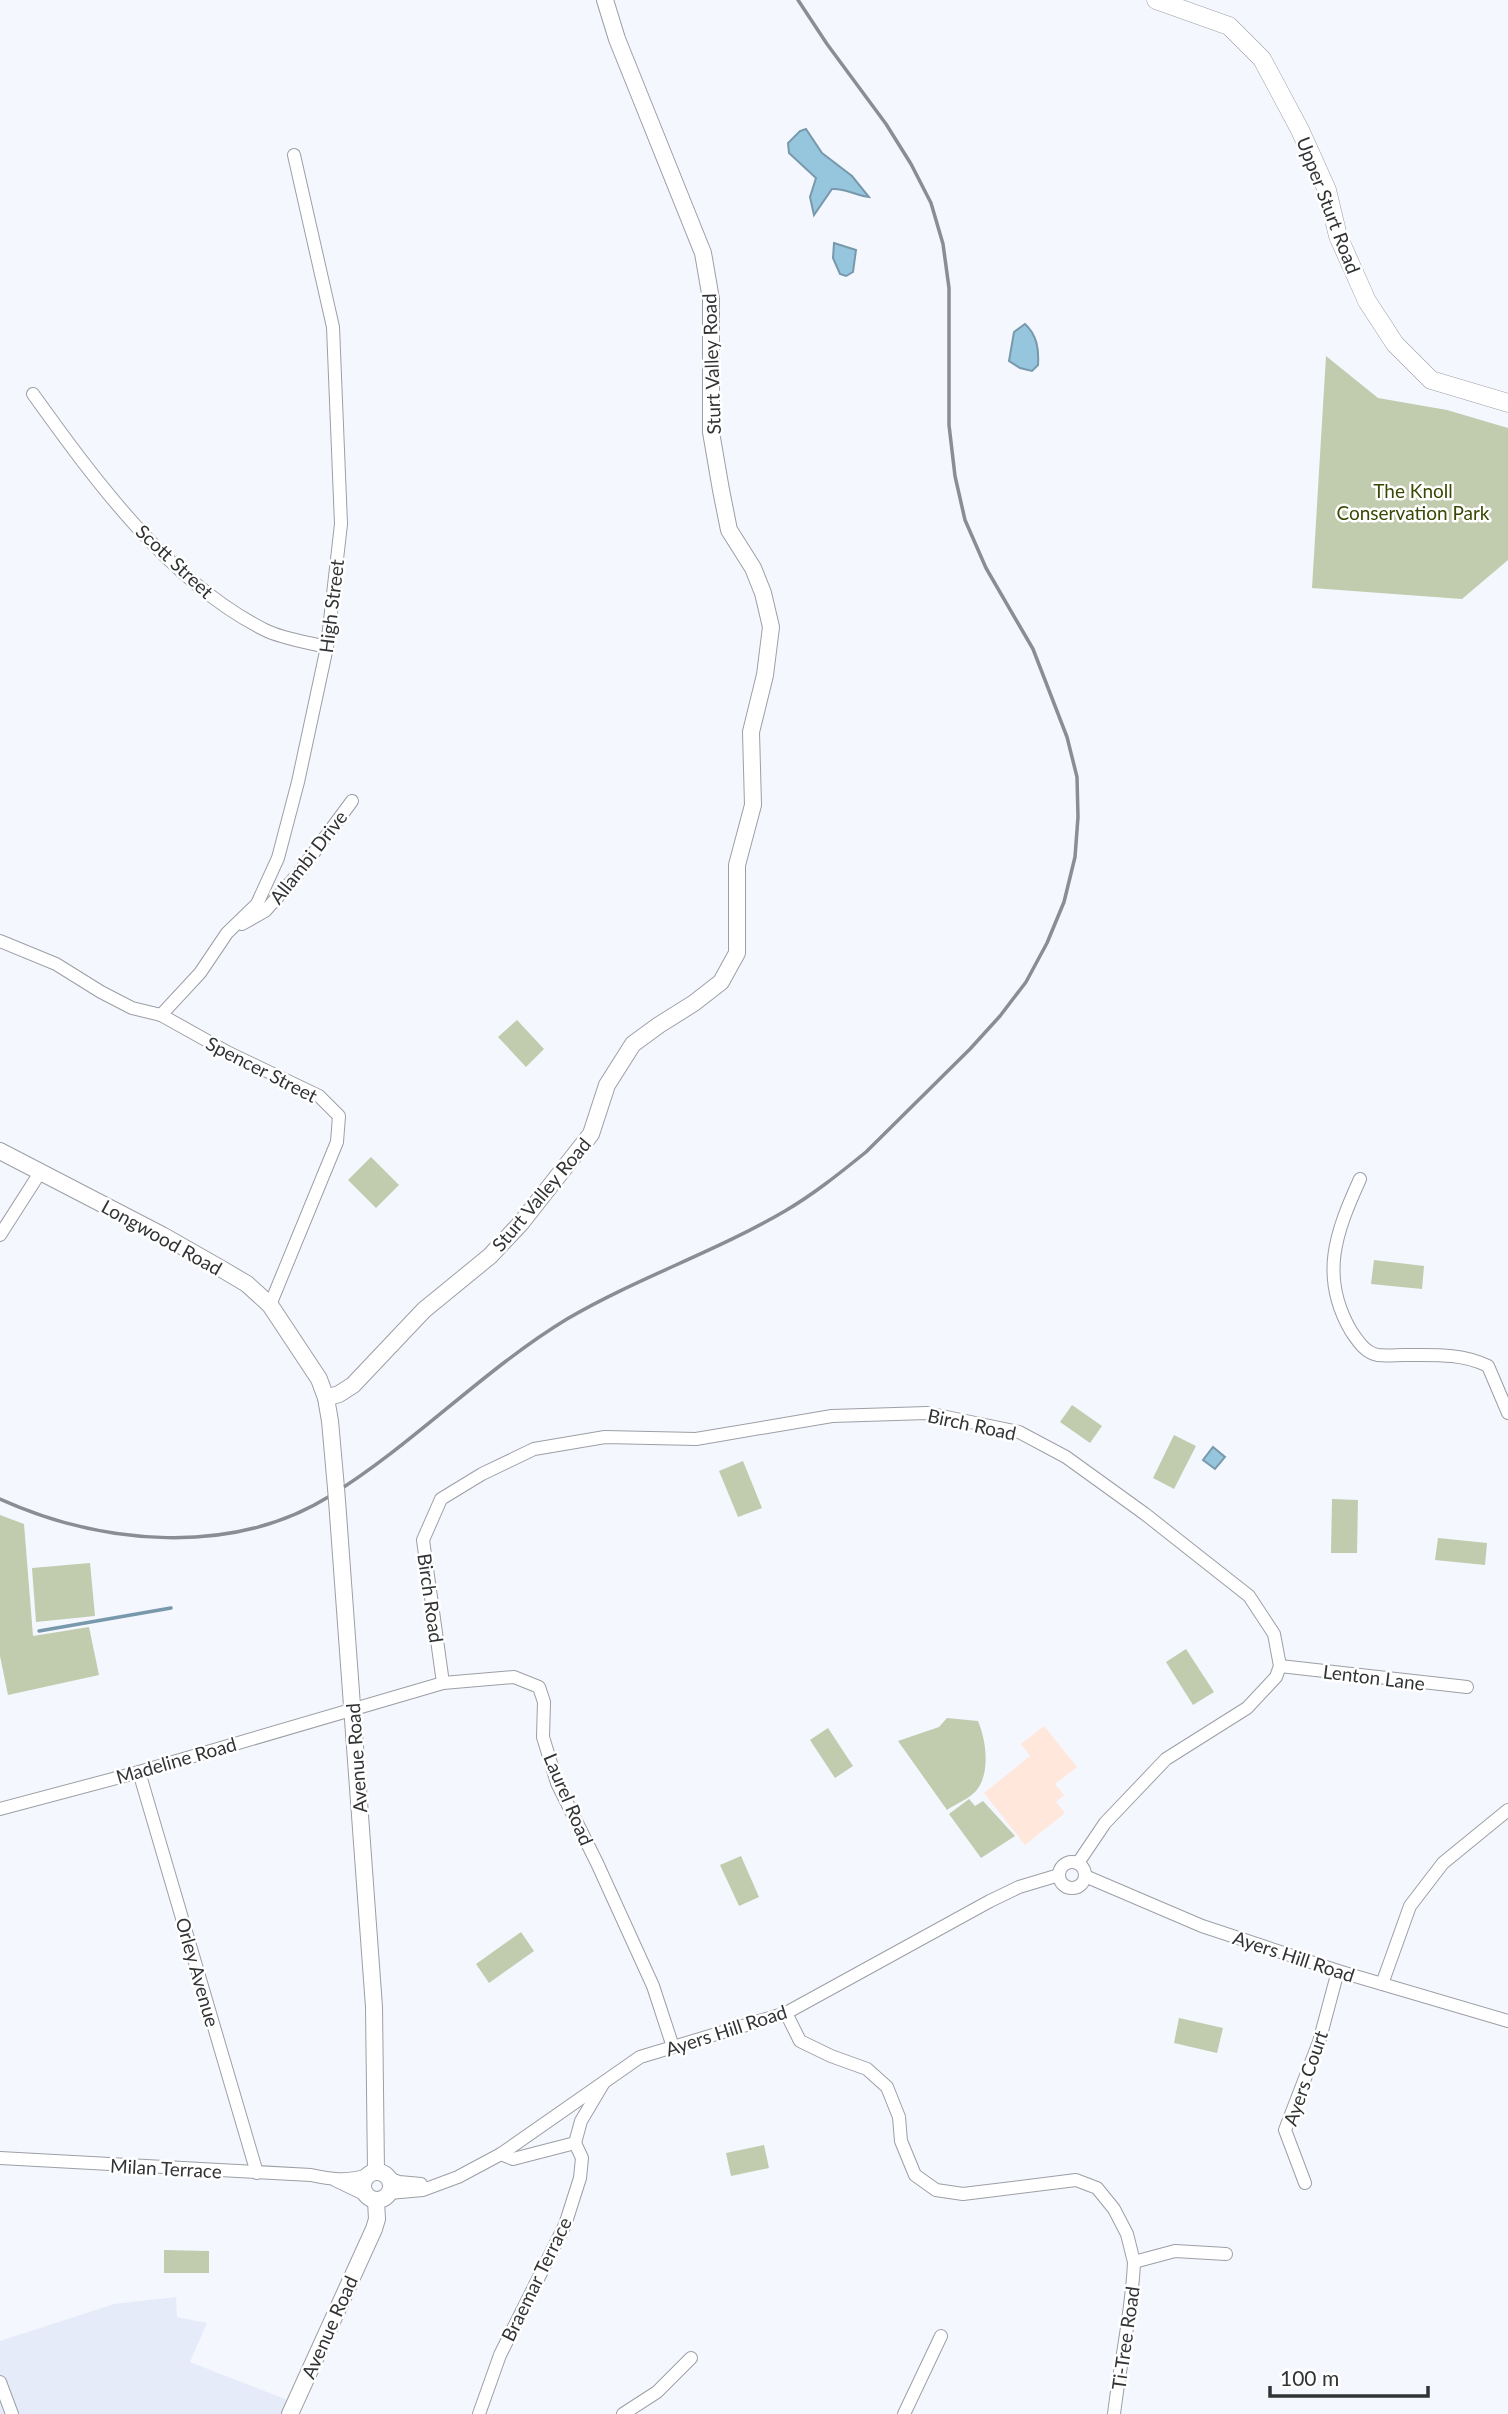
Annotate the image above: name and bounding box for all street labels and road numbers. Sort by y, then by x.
street label: Upper Sturt Road [1292,133,1366,277]
street label: Sturt Valley Road [697,293,725,435]
street label: Scott Street [131,519,219,603]
street label: High Street [314,558,348,654]
street label: Allambi Drive [264,806,352,908]
street label: Spencer Street [203,1031,322,1107]
street label: Sturt Valley Road [487,1133,595,1255]
street label: Longwood Road [98,1194,226,1280]
street label: Birch Road [926,1403,1018,1445]
street label: Birch Road [413,1552,449,1644]
street label: Lenton Lane [1322,1659,1426,1695]
street label: Avenue Road [341,1702,371,1814]
street label: Madeline Road [113,1732,239,1788]
street label: Laurel Road [539,1749,599,1849]
street label: Orley Avenue [171,1915,225,2029]
street label: Ayers Hill Road [1230,1926,1358,1986]
street label: Ayers Hill Road [662,2000,790,2060]
street label: Ayers Court [1278,2027,1332,2129]
street label: Milan Terrace [110,2154,222,2182]
street label: Braemar Terrace [496,2213,576,2345]
street label: Avenue Road [296,2272,362,2382]
street label: Ti-Tree Road [1106,2285,1144,2391]

